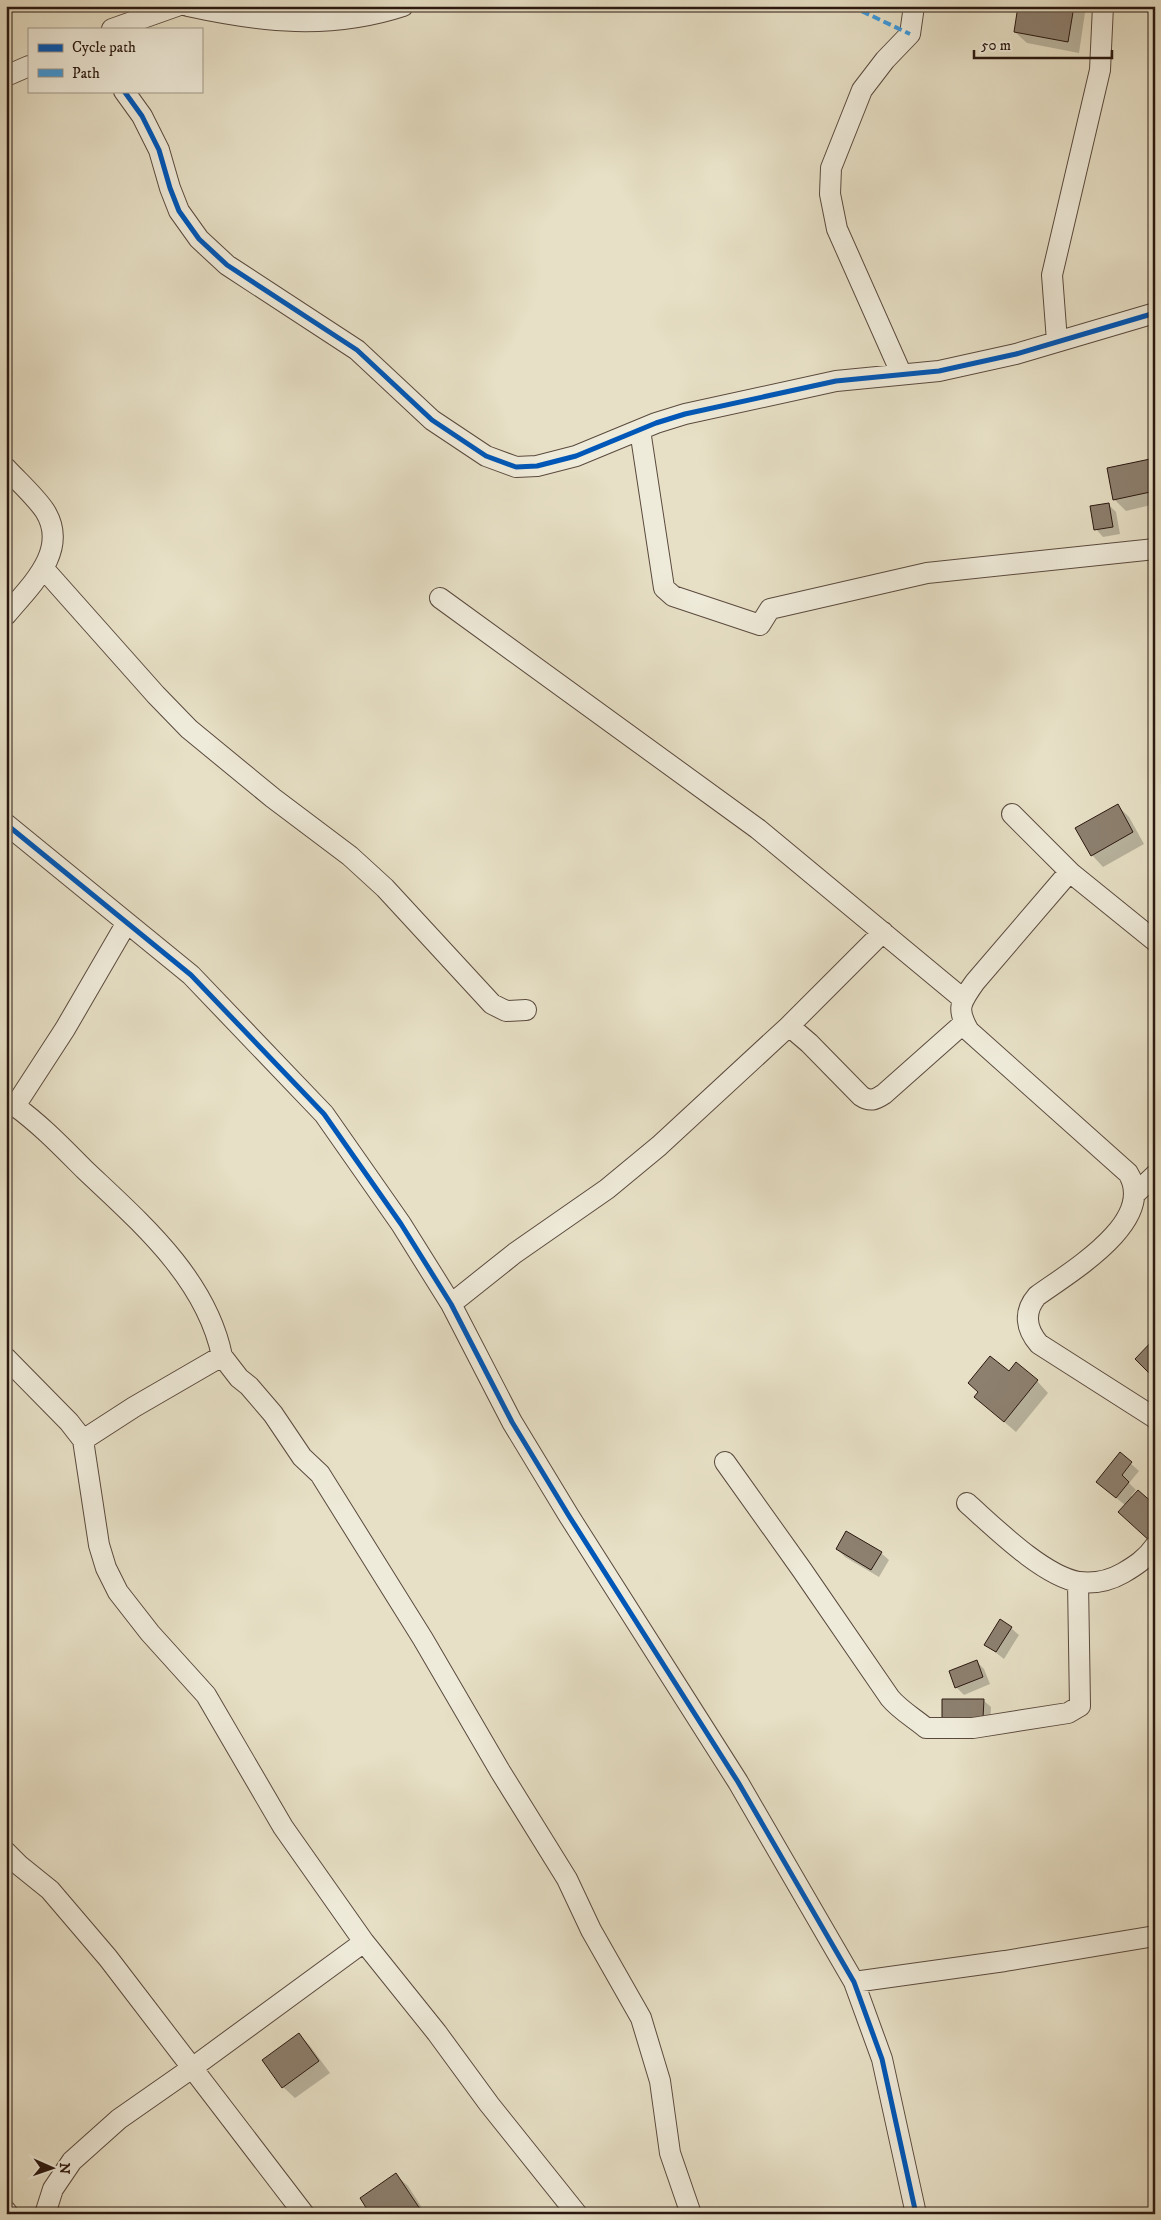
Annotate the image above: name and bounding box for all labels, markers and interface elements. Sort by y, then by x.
legend [28,28,202,92]
scale bar [974,28,1111,60]
text: 50 m [981,36,1011,55]
text: Cycle path [72,38,136,57]
text: Path [72,64,100,83]
north arrow [28,2142,78,2192]
text: N [55,2162,73,2175]

